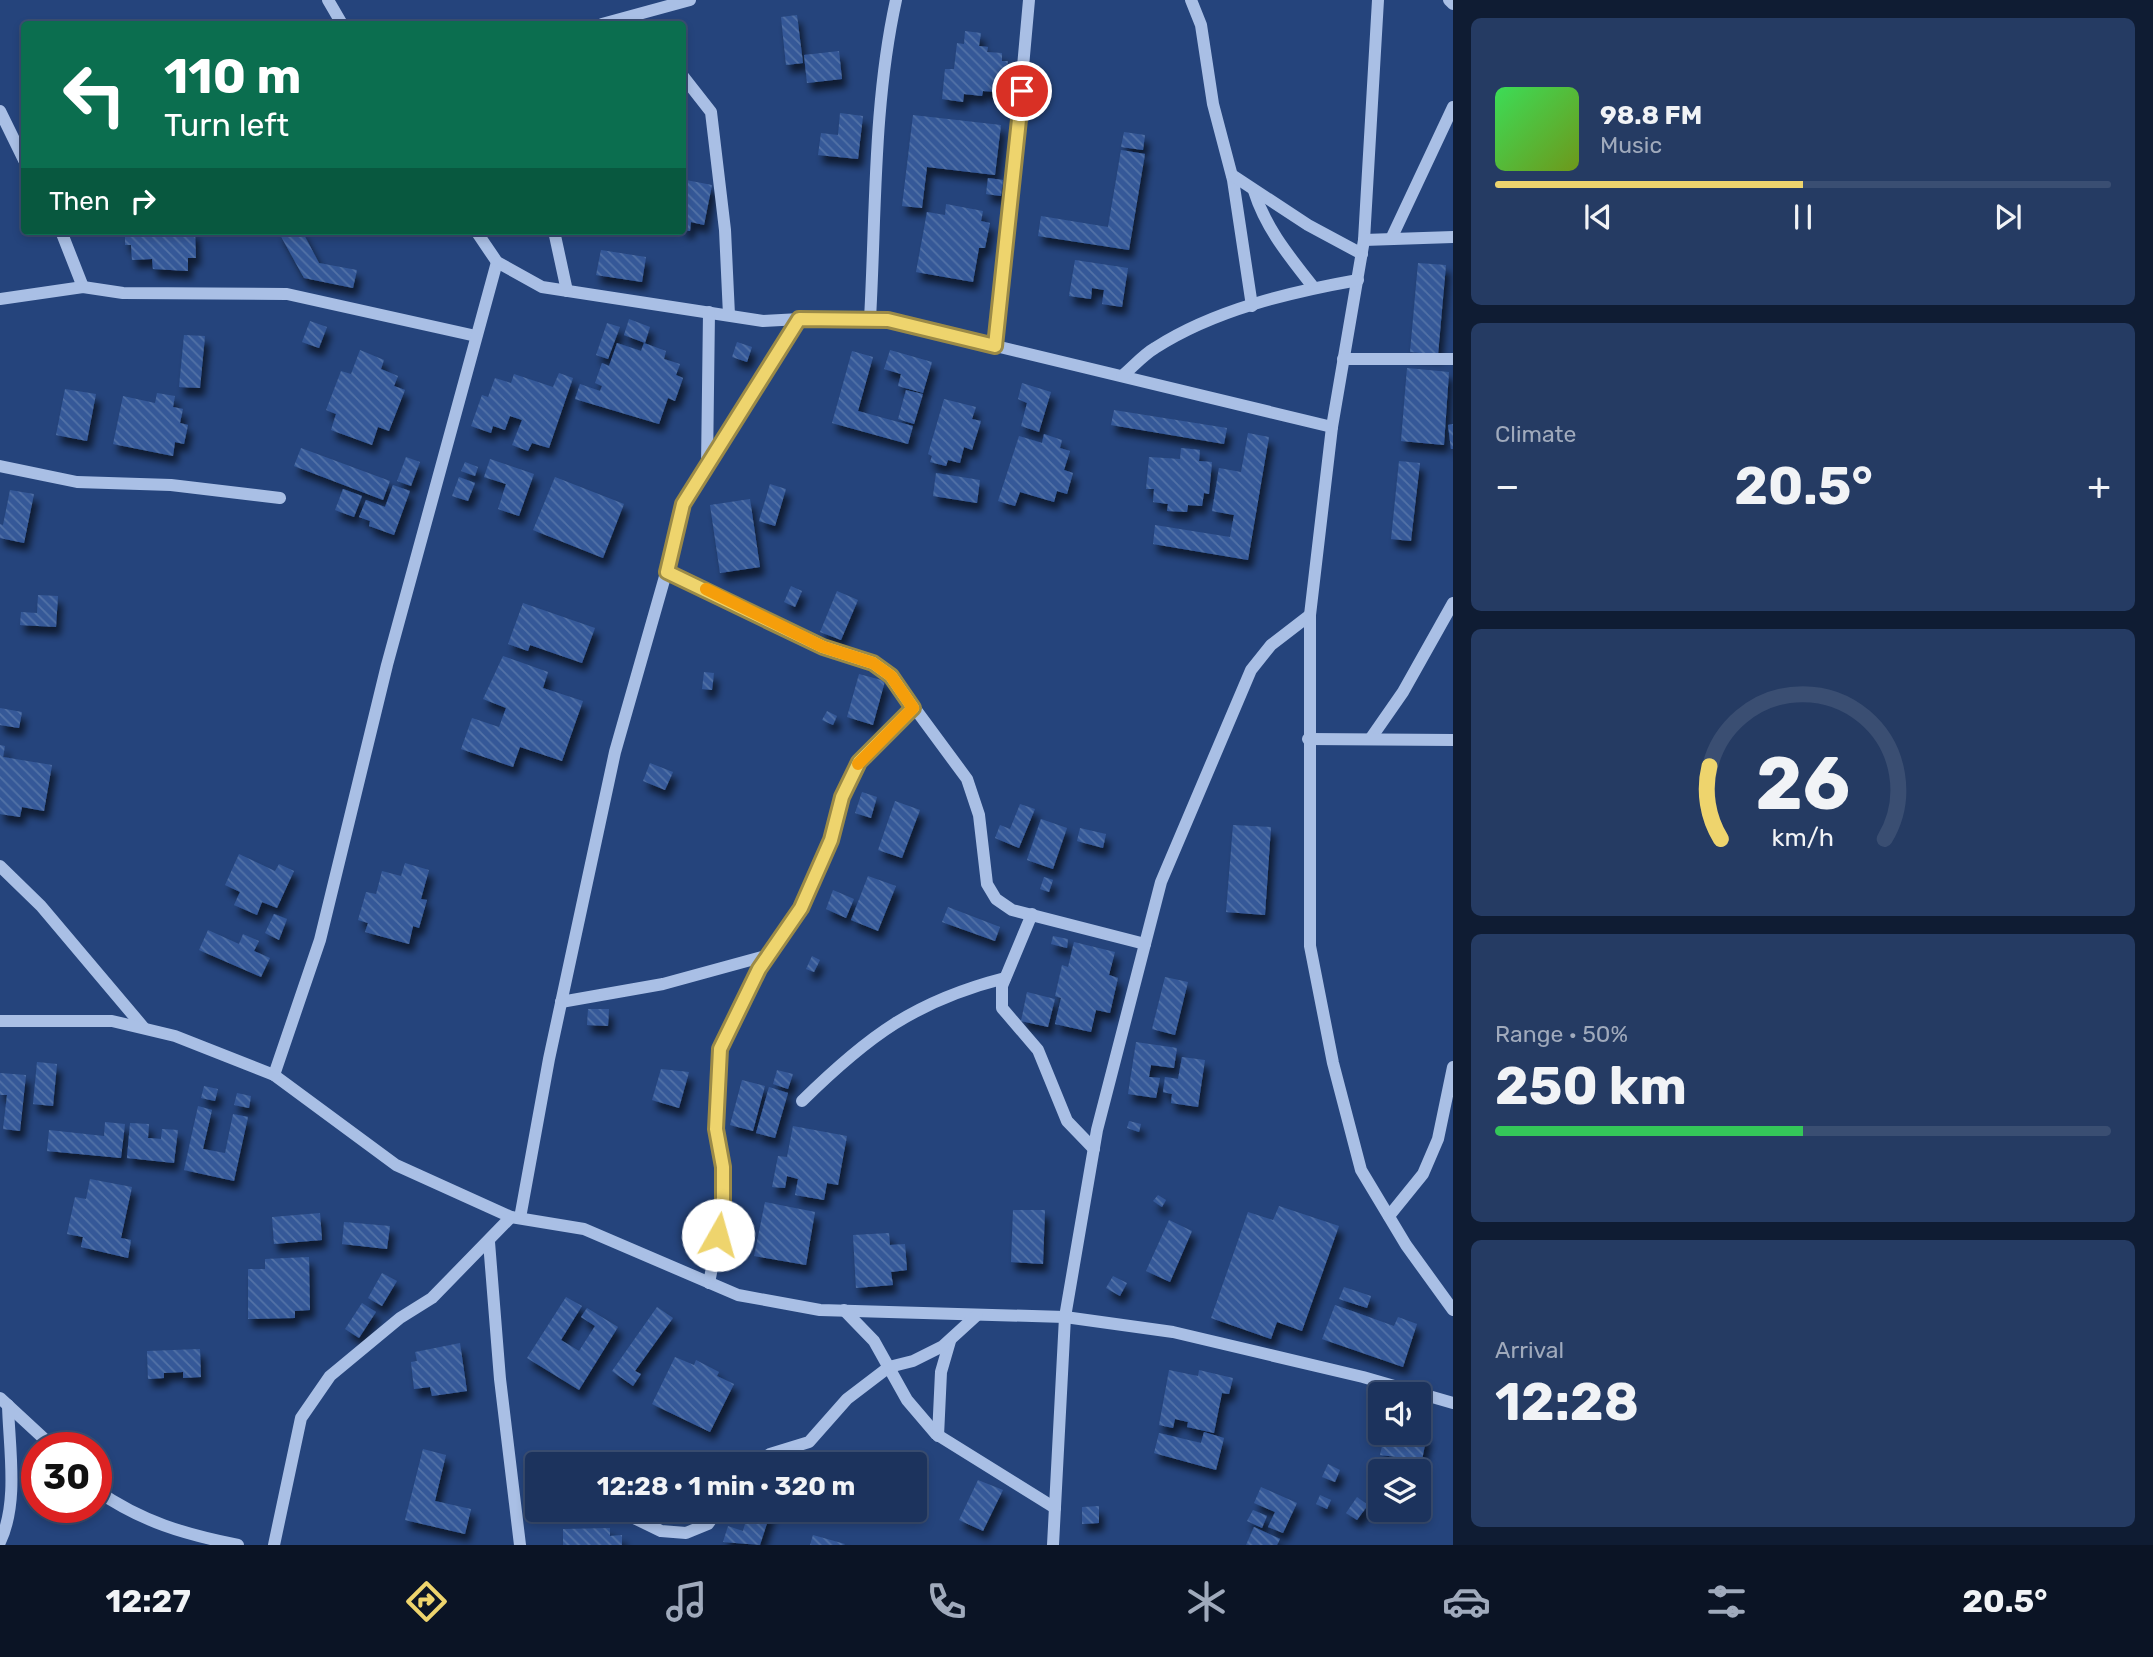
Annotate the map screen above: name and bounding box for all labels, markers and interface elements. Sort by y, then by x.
text: 110 m [164,47,301,105]
icon: left [49,49,140,140]
pin [992,61,1052,121]
icon: arrive [1003,72,1041,110]
text: 98.8 FM [1600,100,1702,131]
text: Turn left [164,106,289,144]
text: Music [1600,131,1662,159]
icon: right [124,182,162,220]
text: Then [49,186,110,217]
icon: previous [1579,198,1617,236]
icon: pause [1784,198,1822,236]
icon: next [1989,198,2027,236]
text: Climate [1495,420,1576,448]
text: 20.5° [1734,455,1873,517]
text: − [1495,463,1520,509]
text: + [2087,463,2111,509]
text: 26 [1756,741,1850,827]
text: km/h [1772,822,1834,851]
text: Range · 50% [1495,1020,1628,1048]
text: 250 km [1495,1055,1687,1117]
position arrow [681,1198,755,1272]
text: Arrival [1495,1336,1564,1364]
text: 12:28 [1495,1371,1639,1433]
map controls [1368,1382,1431,1522]
button: sound [1368,1382,1431,1445]
speed limit sign: 30 [21,1432,112,1523]
button: layers [1368,1459,1431,1522]
text: 12:28 · 1 min · 320 m [597,1471,855,1502]
icon: directions [402,1577,451,1626]
icon: music [662,1577,711,1626]
icon: phone [922,1577,971,1626]
icon: climate [1182,1577,1231,1626]
icon: car [1442,1577,1491,1626]
icon: filters [1702,1577,1751,1626]
text: 12:27 [106,1582,191,1620]
text: 20.5° [1962,1582,2047,1620]

